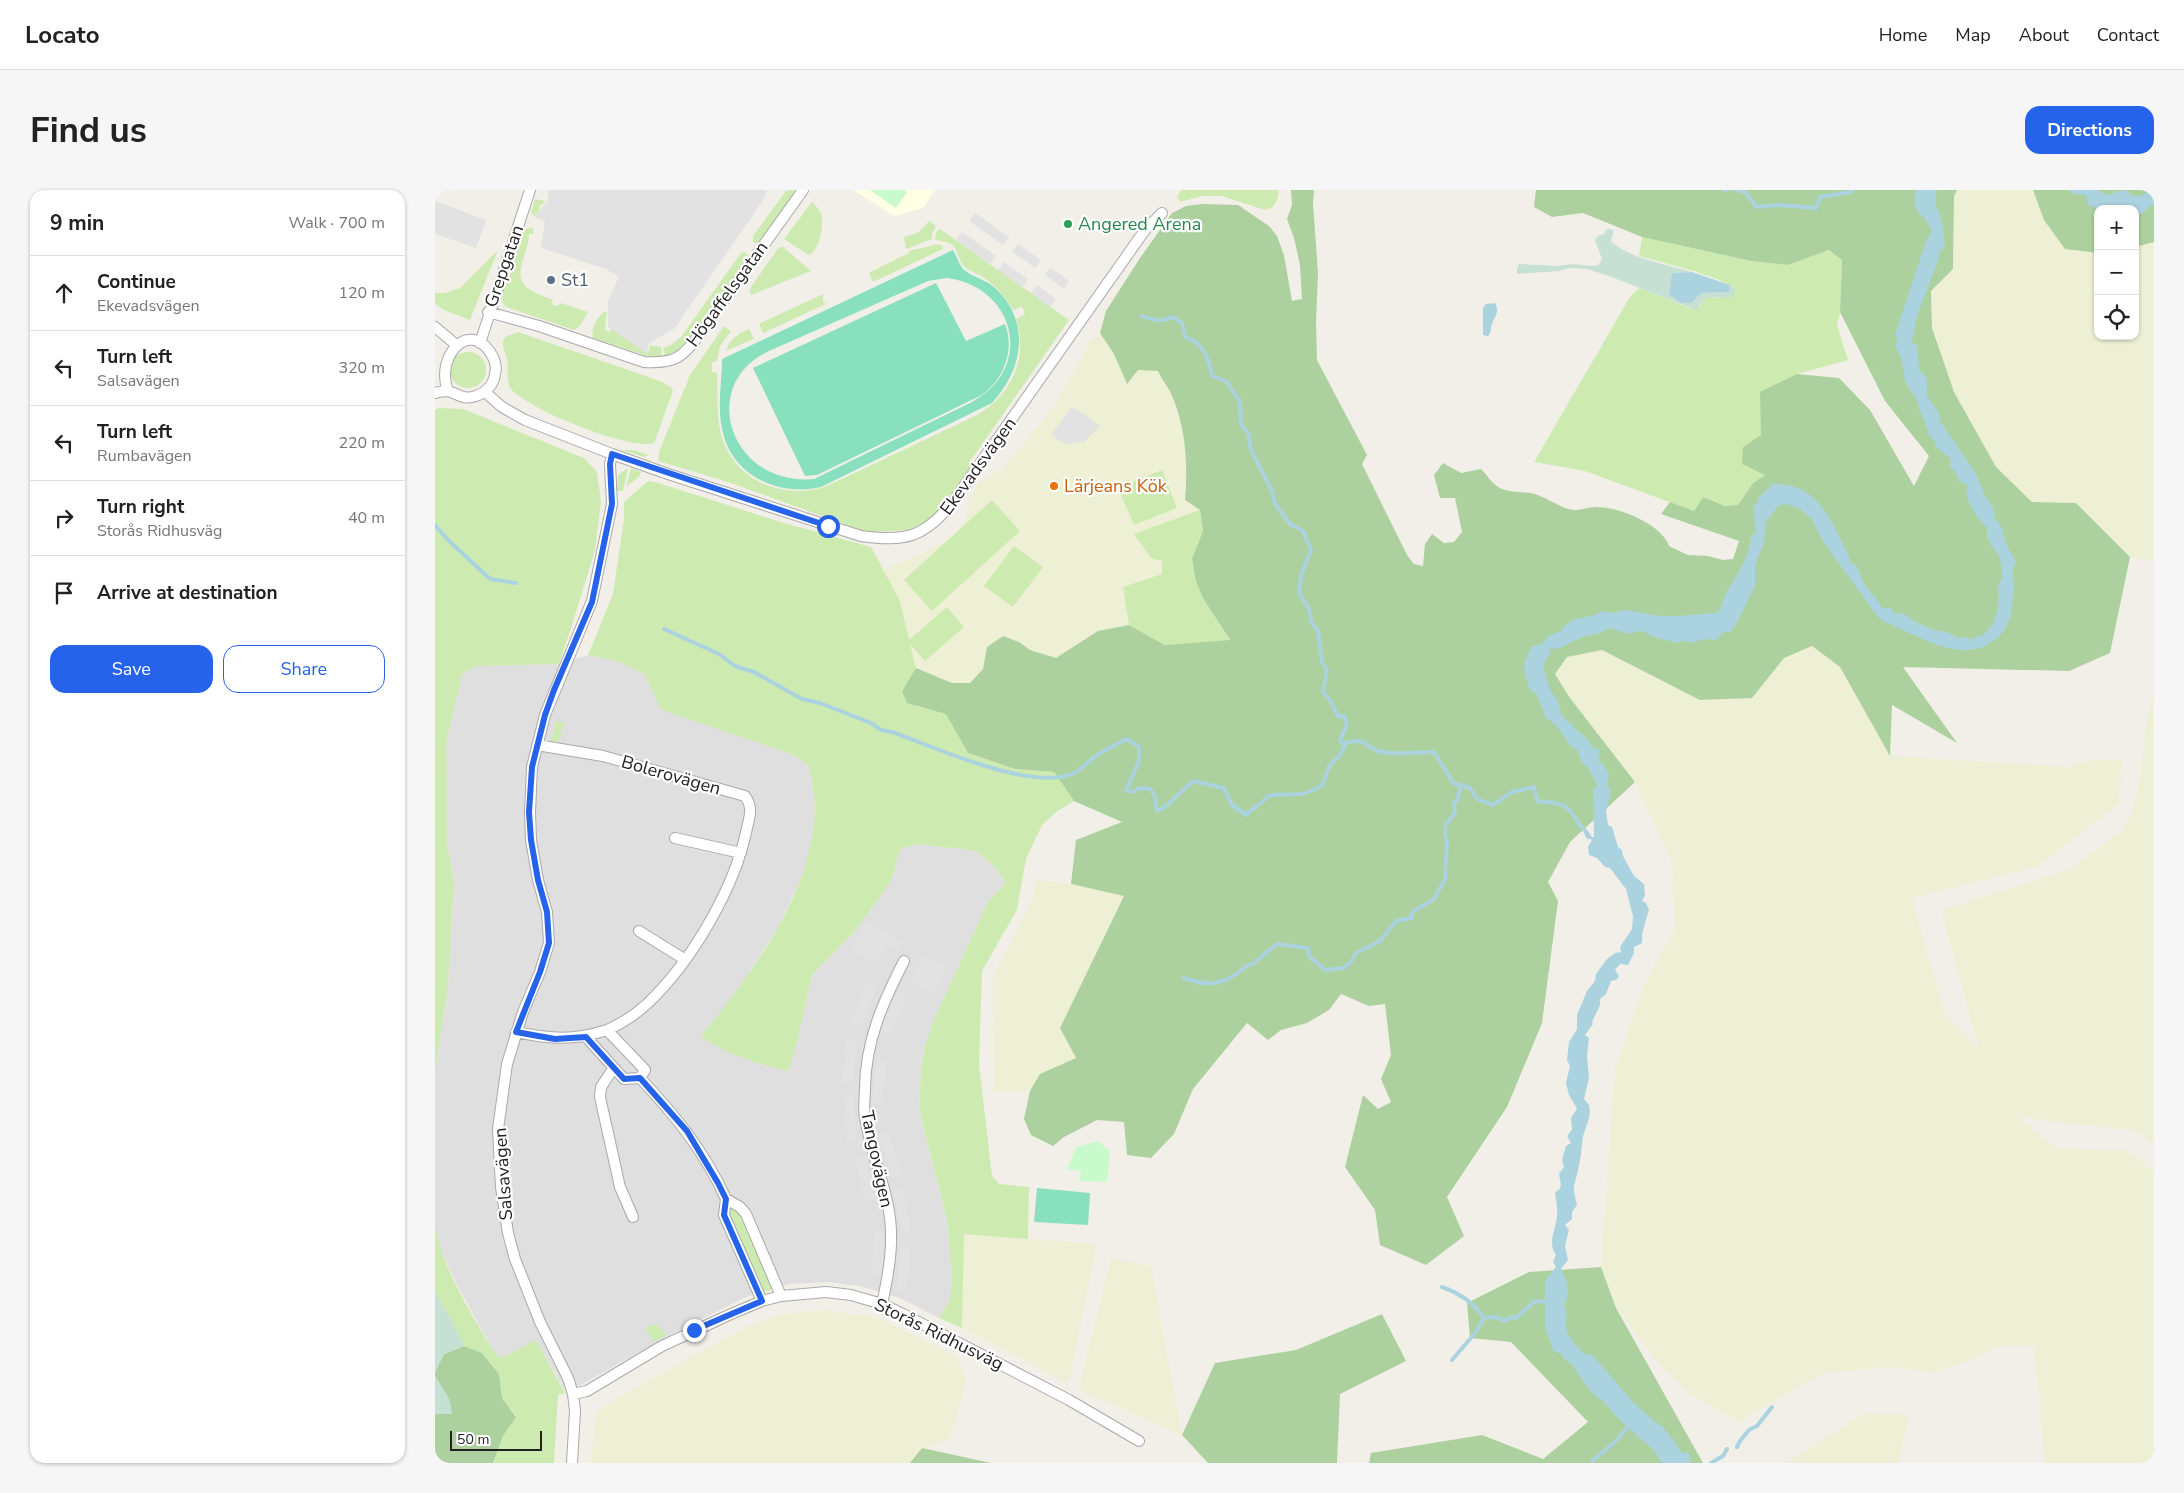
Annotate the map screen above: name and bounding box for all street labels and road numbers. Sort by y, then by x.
street label: Grepgatan [479,222,529,310]
street label: Högaffelsgatan [681,236,773,352]
street label: Ekevadsvägen [934,412,1022,520]
street label: Bolerovägen [619,749,723,801]
street label: Tangovägen [855,1108,899,1210]
street label: Salsavägen [488,1127,518,1221]
street label: Storås Ridhusväg [870,1292,1008,1376]

